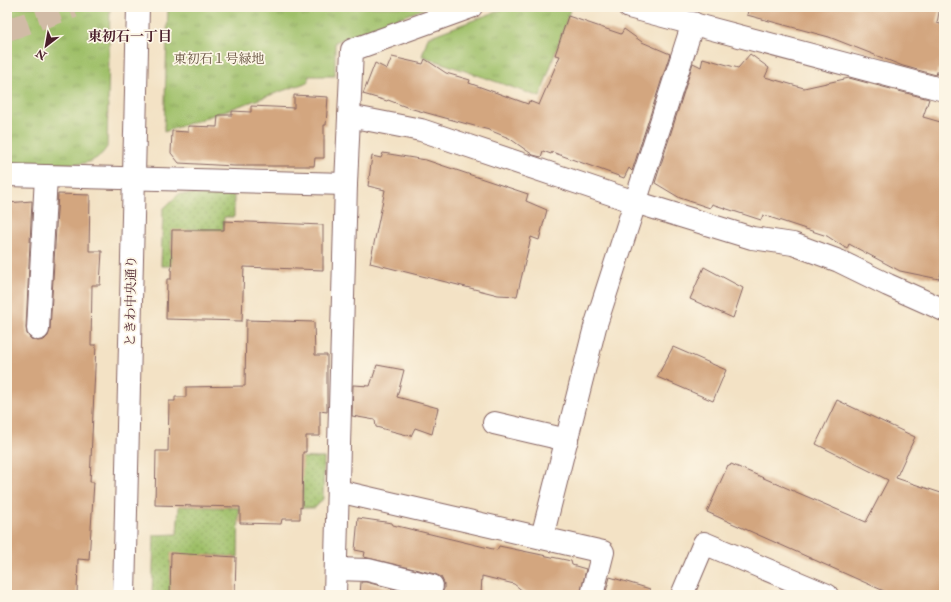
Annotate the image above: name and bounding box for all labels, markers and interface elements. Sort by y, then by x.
north arrow [26,26,66,66]
district label: 東初石一丁目 [88,28,172,45]
text: N [33,45,50,63]
park label: 東初石１号緑地 [173,51,265,67]
street label: ときわ中央通り [122,255,140,347]

